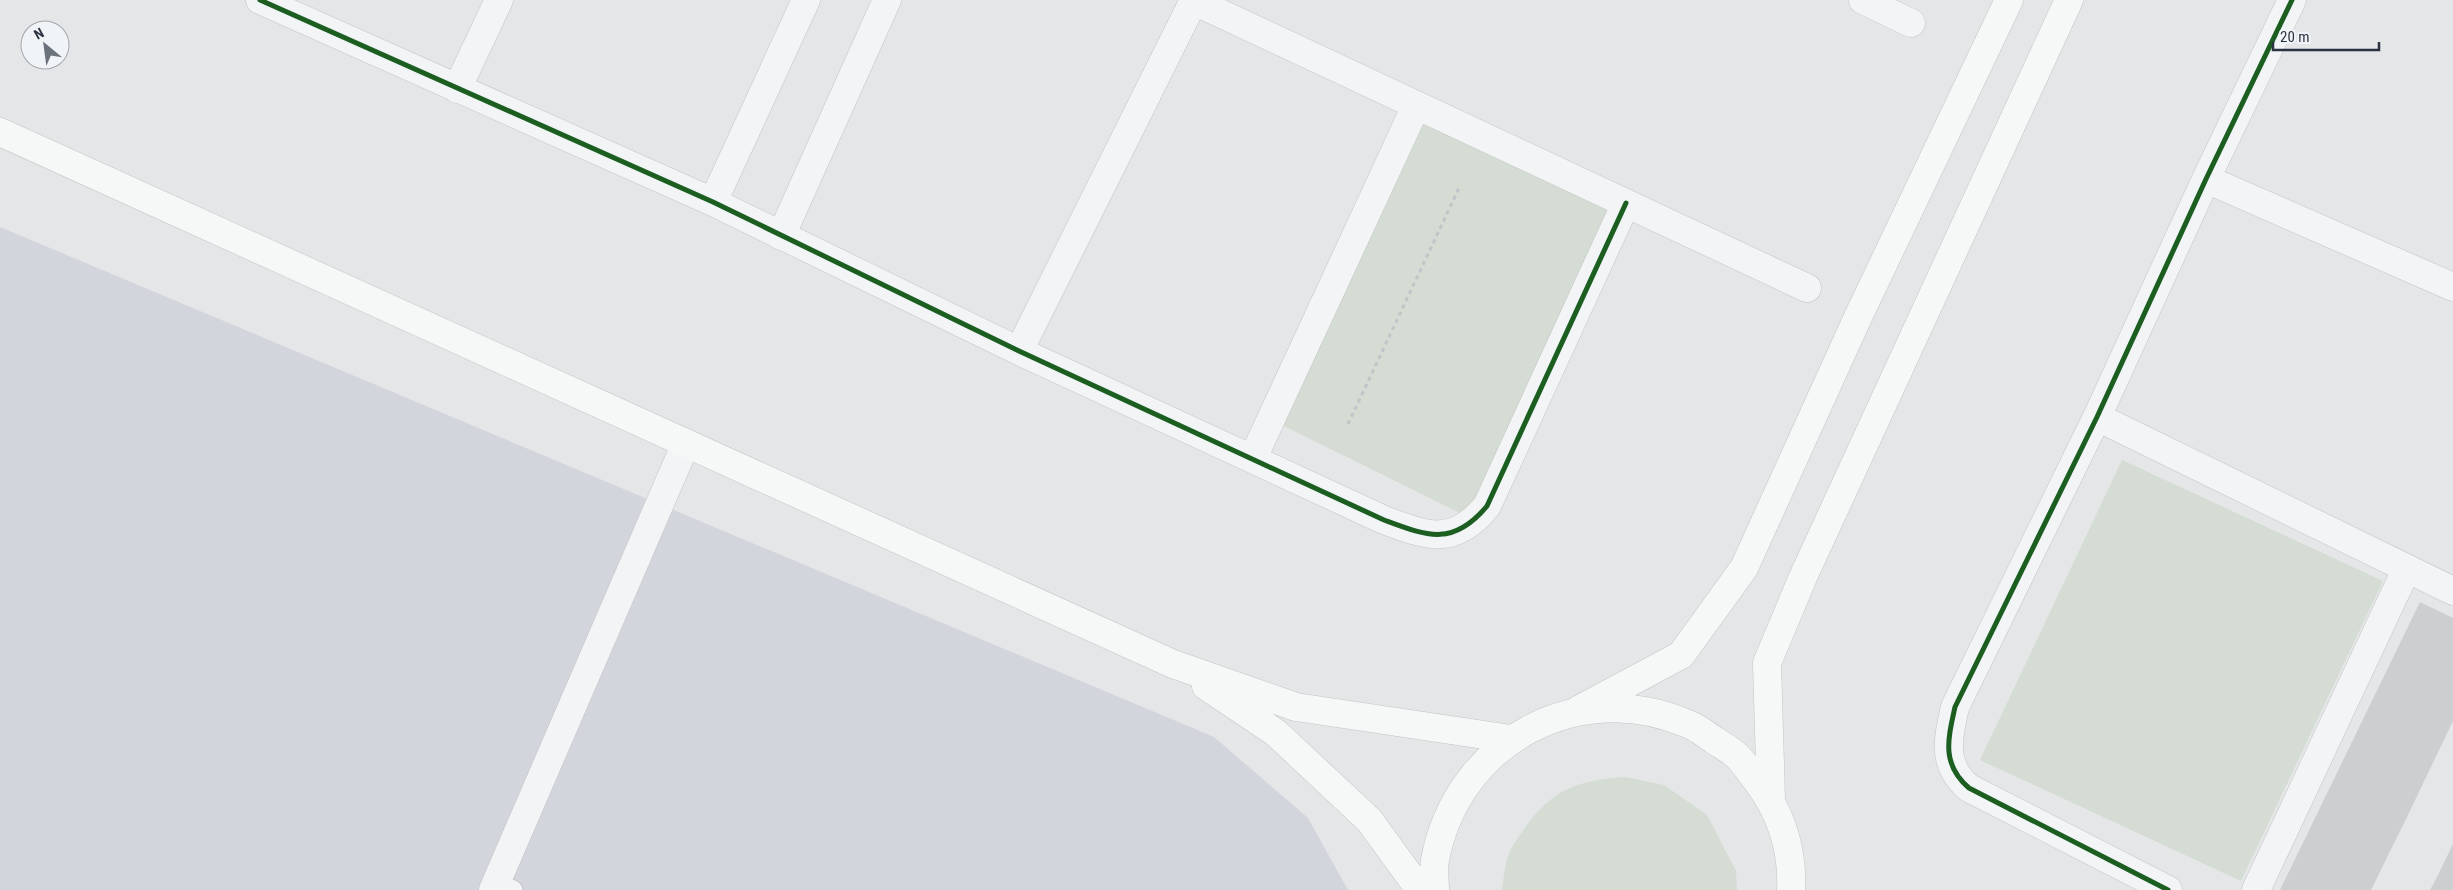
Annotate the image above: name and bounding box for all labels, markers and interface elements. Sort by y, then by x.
north arrow [20,20,70,70]
scale bar [2273,20,2379,52]
text: N [31,25,46,43]
text: 20 m [2280,28,2310,46]

